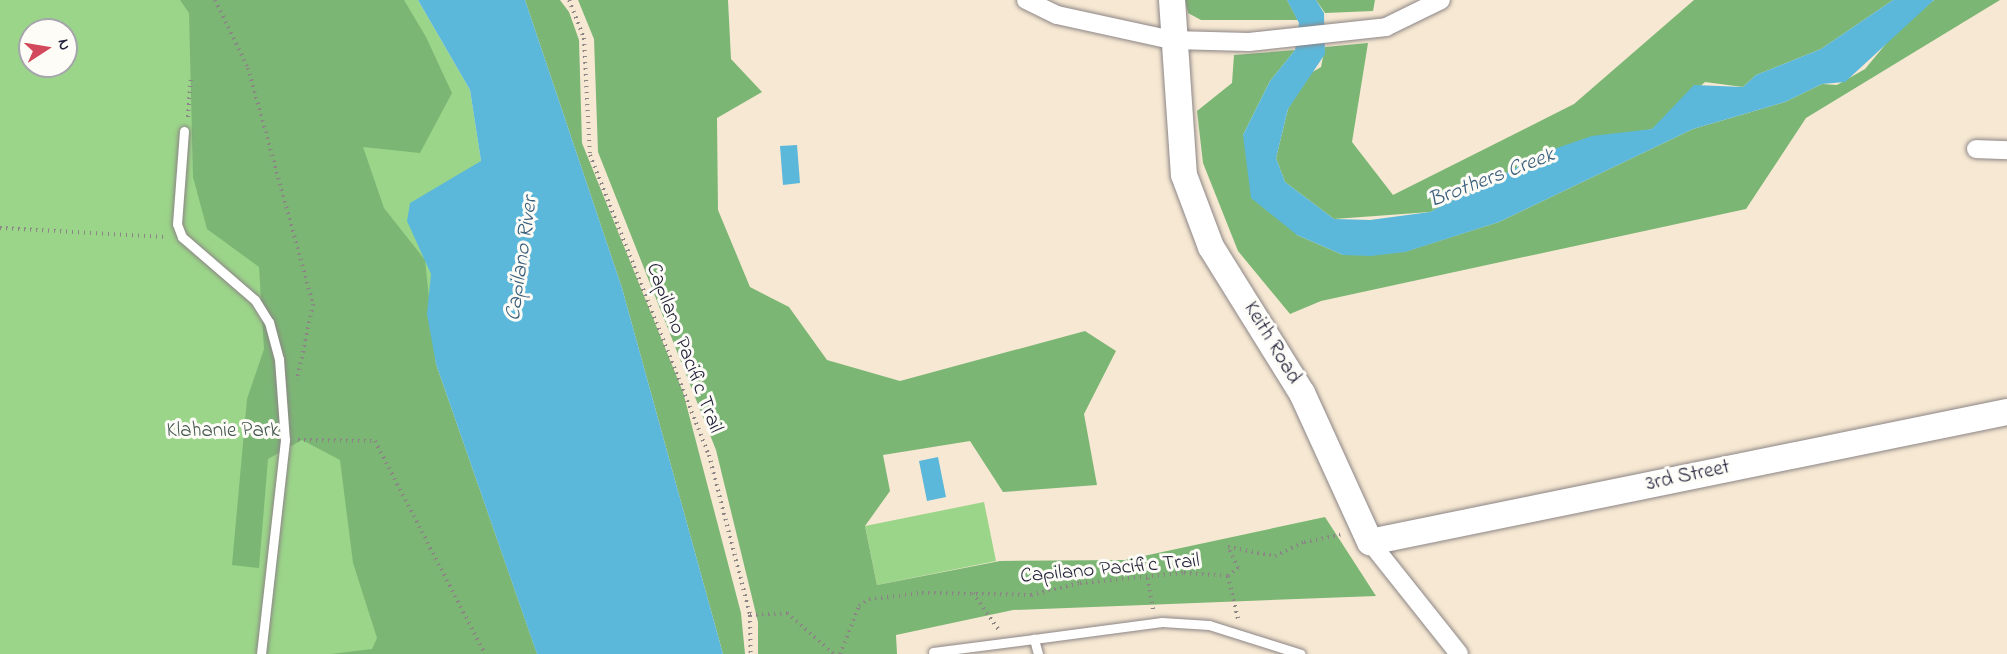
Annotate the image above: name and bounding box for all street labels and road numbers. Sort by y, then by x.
street label: Capilano Pacific Trail [640,259,728,437]
street label: Keith Road [1238,297,1306,389]
street label: 3rd Street [1644,455,1732,497]
street label: Capilano Pacific Trail [1019,549,1201,589]

